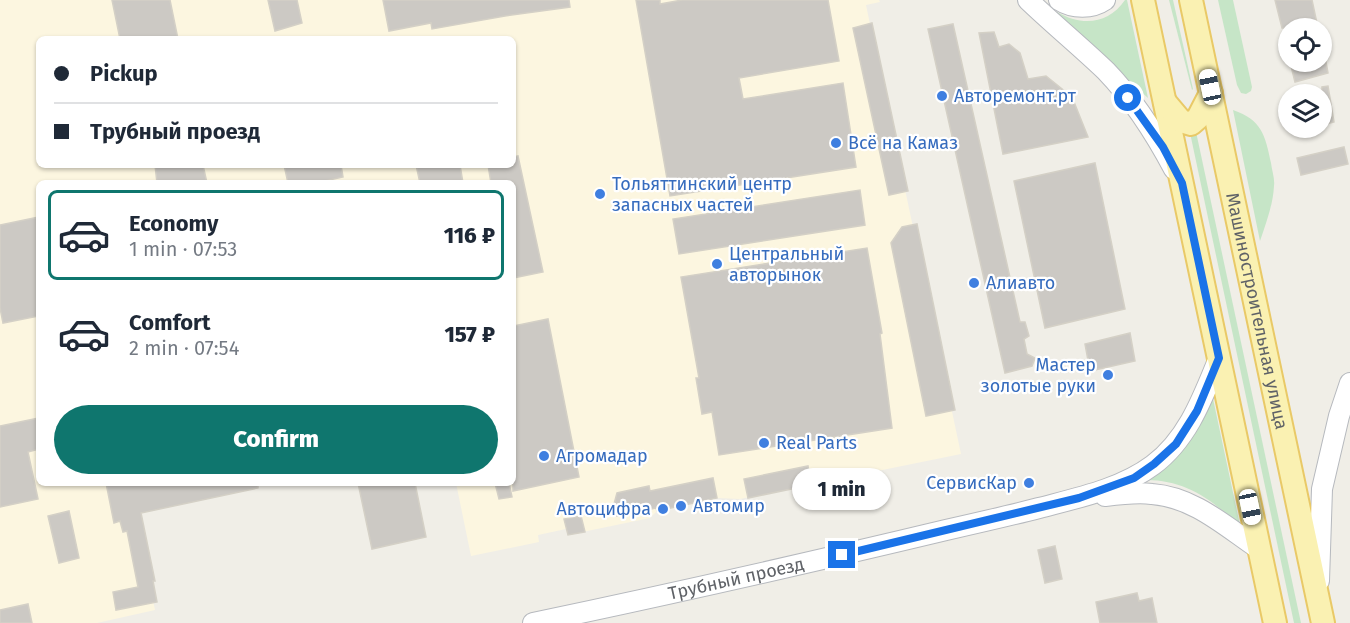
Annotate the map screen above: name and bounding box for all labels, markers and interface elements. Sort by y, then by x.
map controls [1278,18,1332,138]
button: locate [1278,18,1332,72]
text: Pickup [90,60,158,87]
car [1197,68,1223,106]
route start [1114,84,1141,111]
button: layers [1278,84,1332,138]
place label: Авторемонт.рт [954,85,1077,107]
marker: Авторемонт.рт [935,89,949,103]
text: Трубный проезд [90,118,260,145]
place label: Всё на Камаз [848,132,958,154]
marker: Всё на Камаз [829,136,843,150]
place label: Тольяттинский центр запасных частей [612,173,792,216]
marker: Тольяттинский центр запасных частей [593,187,607,201]
street label: Машиностроительная улица [1221,191,1293,431]
icon: car [57,208,111,262]
text: Economy [129,210,218,237]
text: 116 ₽ [444,222,495,249]
text: 1 min · 07:53 [129,237,237,261]
place label: Центральный авторынок [729,243,844,286]
marker: Центральный авторынок [710,257,724,271]
place label: Алиавто [986,272,1055,294]
marker: Алиавто [967,276,981,290]
icon: car [57,307,111,361]
text: Comfort [129,309,210,336]
text: 157 ₽ [444,321,495,348]
text: 2 min · 07:54 [129,336,239,360]
place label: Мастер золотые руки [981,354,1096,397]
marker: Мастер золотые руки [1101,368,1115,382]
button: Confirm [54,405,498,474]
place label: Real Parts [776,432,857,454]
marker: Real Parts [757,436,771,450]
place label: Агромадар [556,445,648,467]
marker: Агромадар [537,449,551,463]
callout: 1 min [792,468,892,510]
place label: СервисКар [926,472,1017,494]
marker: СервисКар [1022,476,1036,490]
text: 1 min [818,477,865,501]
car [1237,488,1263,526]
place label: Автомир [693,495,765,517]
place label: Автоцифра [556,498,651,520]
marker: Автомир [674,499,688,513]
marker: Автоцифра [656,502,670,516]
route end [828,541,855,568]
street label: Трубный проезд [666,553,806,605]

